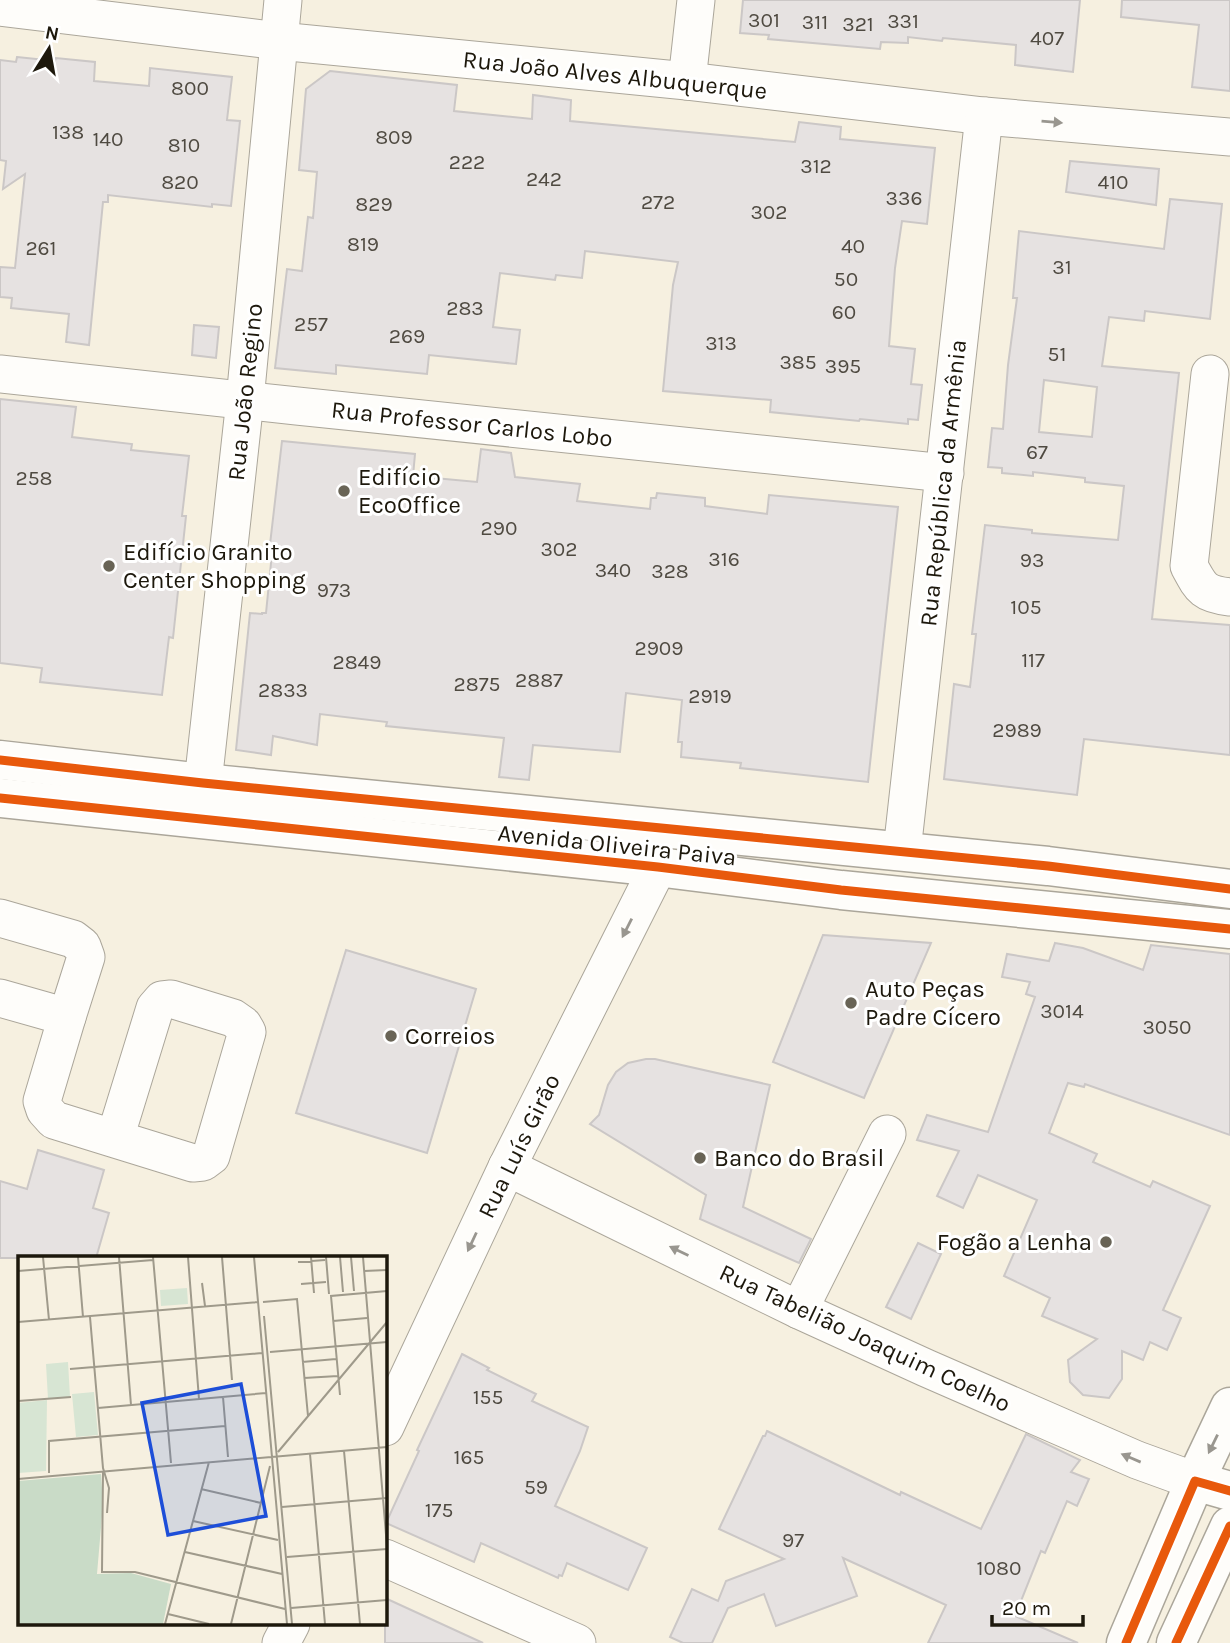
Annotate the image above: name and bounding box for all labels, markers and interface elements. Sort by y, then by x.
house number: 301 [748,8,780,32]
house number: 331 [887,9,919,33]
house number: 311 [802,10,828,34]
house number: 321 [842,12,874,36]
north arrow [14,14,84,84]
text: N [43,21,61,45]
house number: 407 [1030,26,1064,50]
street label: Rua João Alves Albuquerque [461,45,769,105]
house number: 800 [171,76,209,100]
one-way arrow [1042,116,1064,127]
house number: 138 [52,120,84,144]
house number: 809 [375,125,413,149]
house number: 140 [92,127,124,151]
house number: 810 [168,133,200,157]
house number: 222 [449,150,485,174]
house number: 312 [800,154,832,178]
house number: 242 [526,167,562,191]
house number: 820 [161,170,199,194]
house number: 410 [1097,170,1129,194]
house number: 336 [886,186,922,210]
house number: 272 [641,190,675,214]
house number: 829 [355,192,393,216]
house number: 302 [750,200,788,224]
house number: 819 [347,232,379,256]
house number: 40 [841,234,865,258]
house number: 261 [25,236,57,260]
house number: 31 [1052,255,1072,279]
house number: 50 [834,267,858,291]
house number: 283 [446,296,484,320]
house number: 60 [832,300,856,324]
street label: Rua João Regino [222,302,268,482]
house number: 257 [294,312,328,336]
house number: 269 [389,324,425,348]
house number: 313 [705,331,737,355]
street label: Rua República da Armênia [914,338,972,628]
house number: 51 [1048,342,1066,366]
house number: 385 [779,350,817,374]
house number: 395 [825,354,861,378]
street label: Rua Professor Carlos Lobo [330,395,614,453]
house number: 67 [1026,440,1048,464]
place label: Edifício EcoOffice [358,463,461,519]
house number: 258 [16,466,52,490]
marker: Edifício EcoOffice [336,483,352,499]
house number: 290 [481,516,517,540]
house number: 302 [540,537,578,561]
place label: Edifício Granito Center Shopping [123,538,306,594]
house number: 316 [708,547,740,571]
house number: 93 [1020,548,1044,572]
marker: Edifício Granito Center Shopping [101,558,117,574]
house number: 340 [595,558,631,582]
house number: 328 [651,559,689,583]
house number: 973 [317,578,351,602]
house number: 105 [1010,595,1042,619]
house number: 2909 [635,636,684,660]
house number: 117 [1021,648,1045,672]
house number: 2849 [333,650,381,674]
house number: 2887 [515,668,563,692]
house number: 2875 [454,672,500,696]
house number: 2833 [258,678,308,702]
house number: 2919 [688,684,732,708]
house number: 2989 [992,718,1042,742]
street label: Avenida Oliveira Paiva [496,819,738,871]
one-way arrow [622,918,633,938]
place label: Auto Peças Padre Cícero [865,975,1001,1031]
marker: Auto Peças Padre Cícero [843,995,859,1011]
house number: 3014 [1040,999,1084,1023]
house number: 3050 [1142,1015,1192,1039]
place label: Correios [405,1022,495,1050]
marker: Correios [383,1028,399,1044]
street label: Rua Luís Girão [472,1069,566,1223]
place label: Banco do Brasil [714,1144,884,1172]
marker: Banco do Brasil [692,1150,708,1166]
place label: Fogão a Lenha [937,1228,1092,1256]
one-way arrow [466,1232,478,1252]
marker: Fogão a Lenha [1098,1234,1114,1250]
one-way arrow [669,1245,689,1256]
inset map [18,1256,387,1626]
street label: Rua Tabelião Joaquim Coelho [715,1258,1015,1418]
house number: 155 [473,1385,503,1409]
one-way arrow [1207,1434,1218,1454]
house number: 165 [454,1445,484,1469]
one-way arrow [1120,1452,1141,1463]
house number: 59 [524,1475,548,1499]
house number: 175 [425,1498,453,1522]
house number: 97 [782,1528,804,1552]
house number: 1080 [977,1556,1021,1580]
scale bar [992,1584,1083,1628]
text: 20 m [1002,1596,1051,1620]

